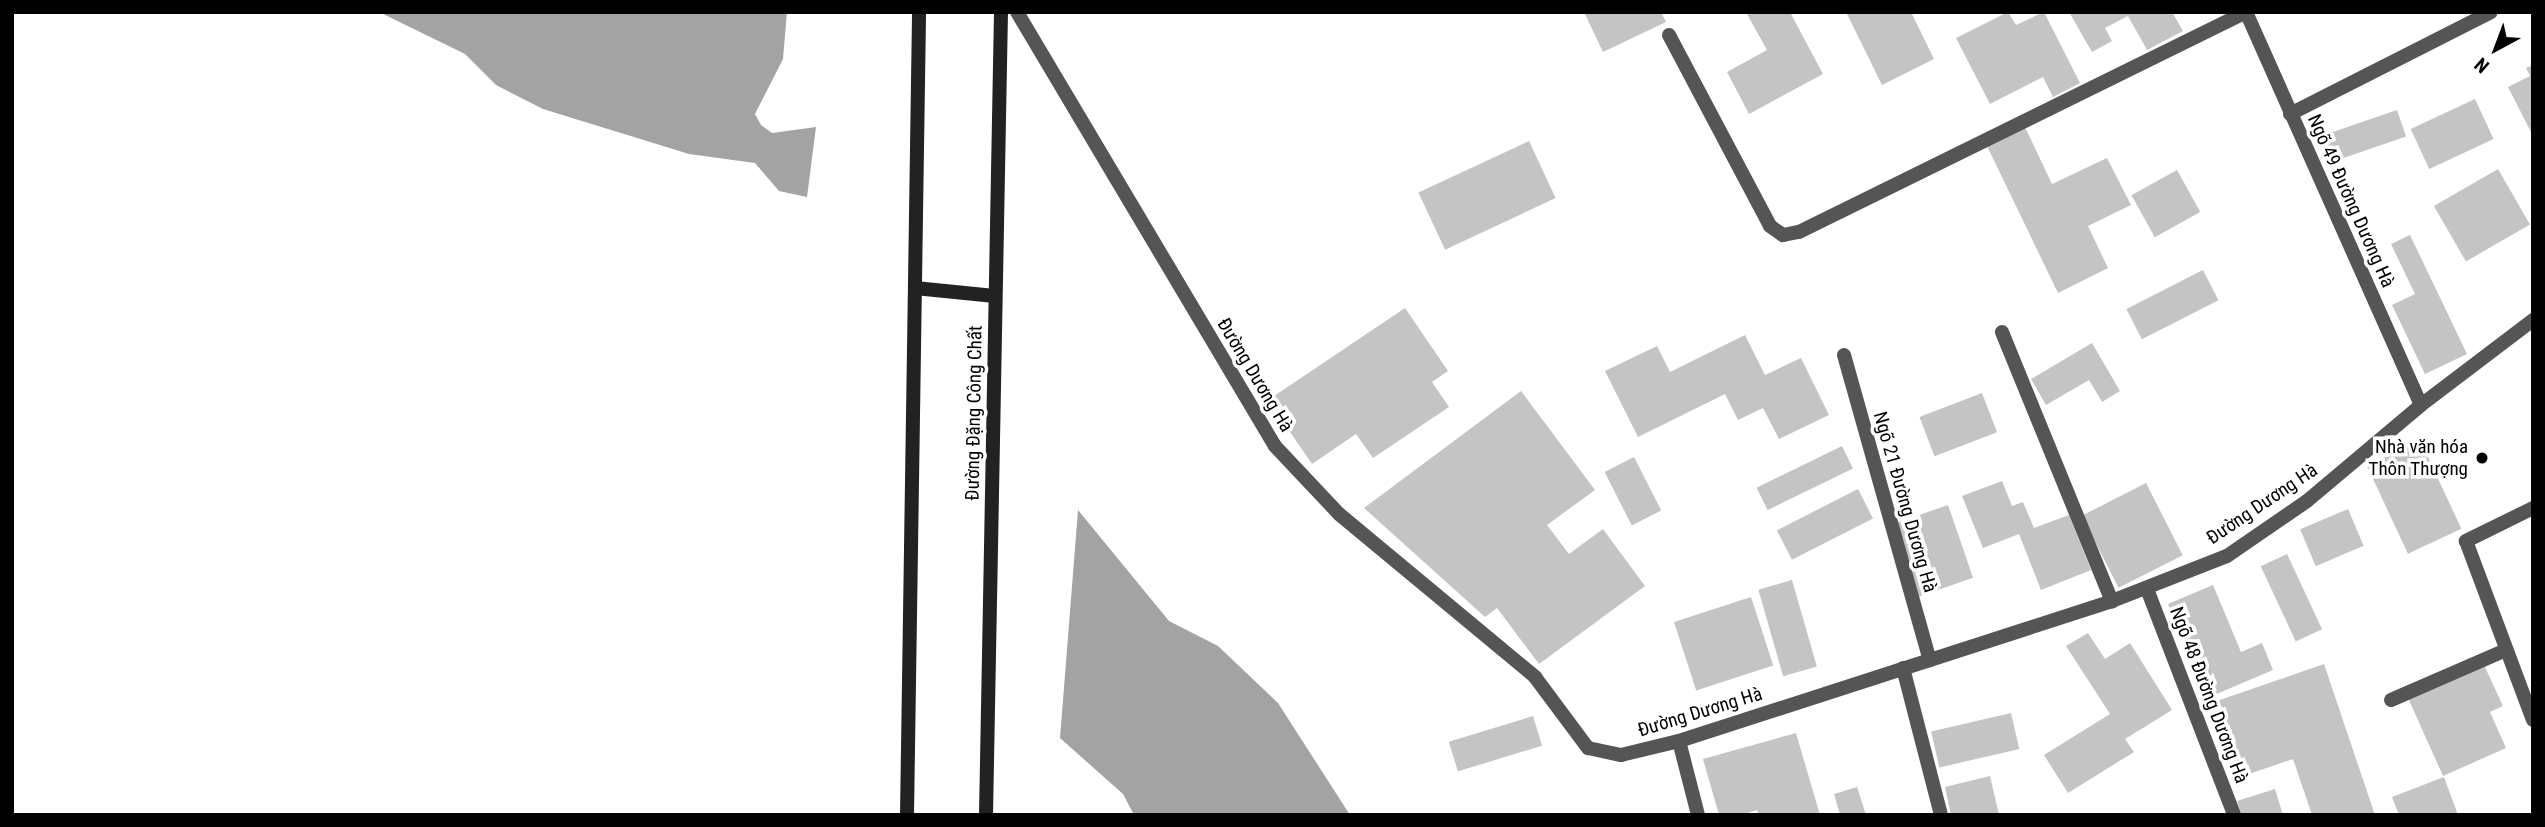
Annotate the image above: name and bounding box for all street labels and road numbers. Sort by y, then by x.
street label: Ngõ 49 Đường Dương Hà [2303,111,2399,291]
street label: Đường Dương Hà [1212,314,1298,436]
street label: Đường Đặng Công Chất [961,325,987,501]
street label: Ngõ 21 Đường Dương Hà [1868,409,1942,595]
street label: Đường Dương Hà [2202,459,2322,549]
street label: Ngõ 48 Đường Dương Hà [2165,604,2253,786]
street label: Đường Dương Hà [1635,682,1765,742]

